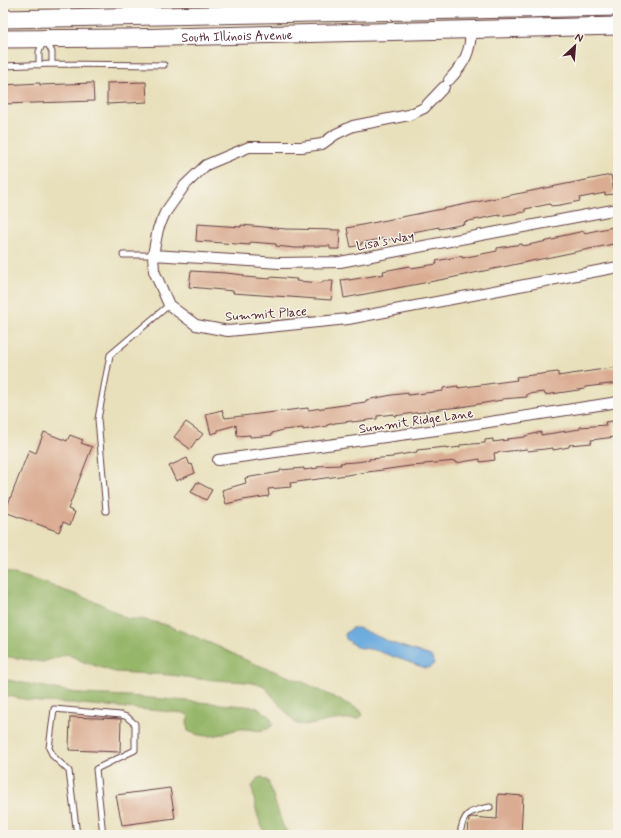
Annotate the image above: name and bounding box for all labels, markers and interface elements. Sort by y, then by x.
north arrow [555,26,595,66]
street label: South Illinois Avenue [181,27,293,47]
text: N [573,30,585,46]
street label: Lisa's Way [355,228,416,255]
street label: Summit Place [225,303,308,326]
street label: Summit Ridge Lane [358,405,475,438]

